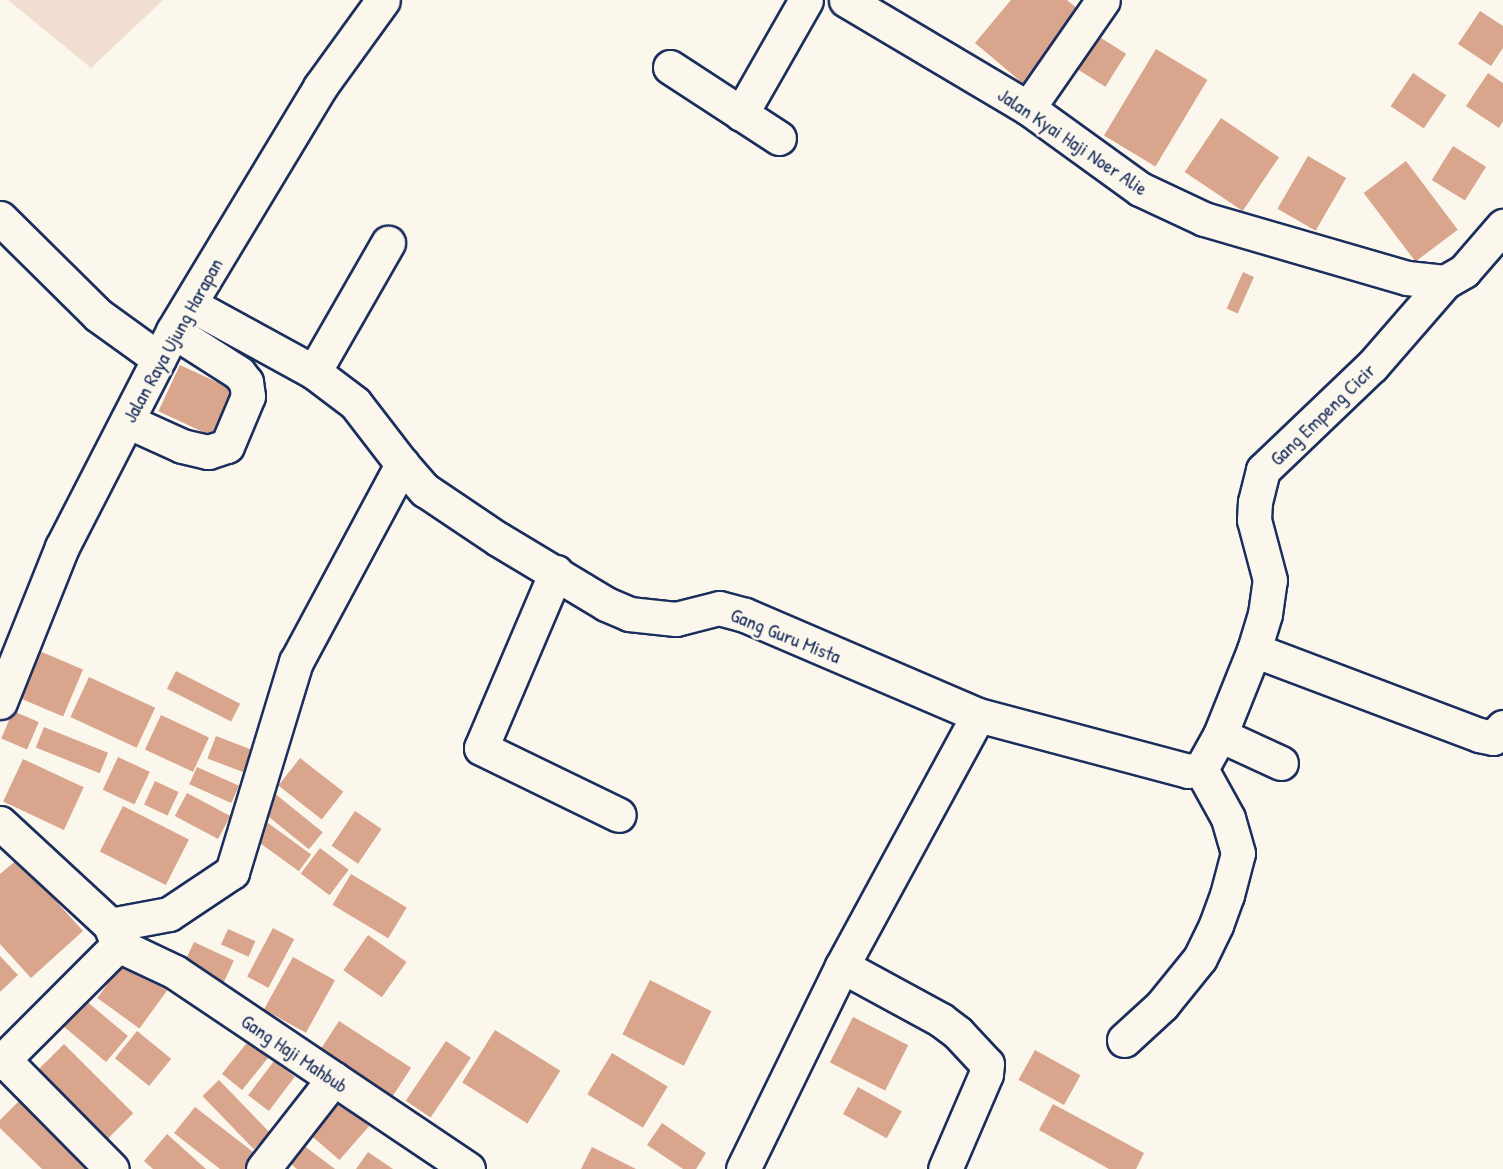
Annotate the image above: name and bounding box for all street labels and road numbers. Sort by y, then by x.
street label: Jalan Kyai Haji Noer Alie [994,82,1152,200]
street label: Jalan Raya Ujung Harapan [117,254,227,426]
street label: Gang Empeng Cicir [1264,358,1380,470]
street label: Gang Guru Mista [727,602,845,668]
street label: Gang Haji Mahbub [237,1008,353,1098]

